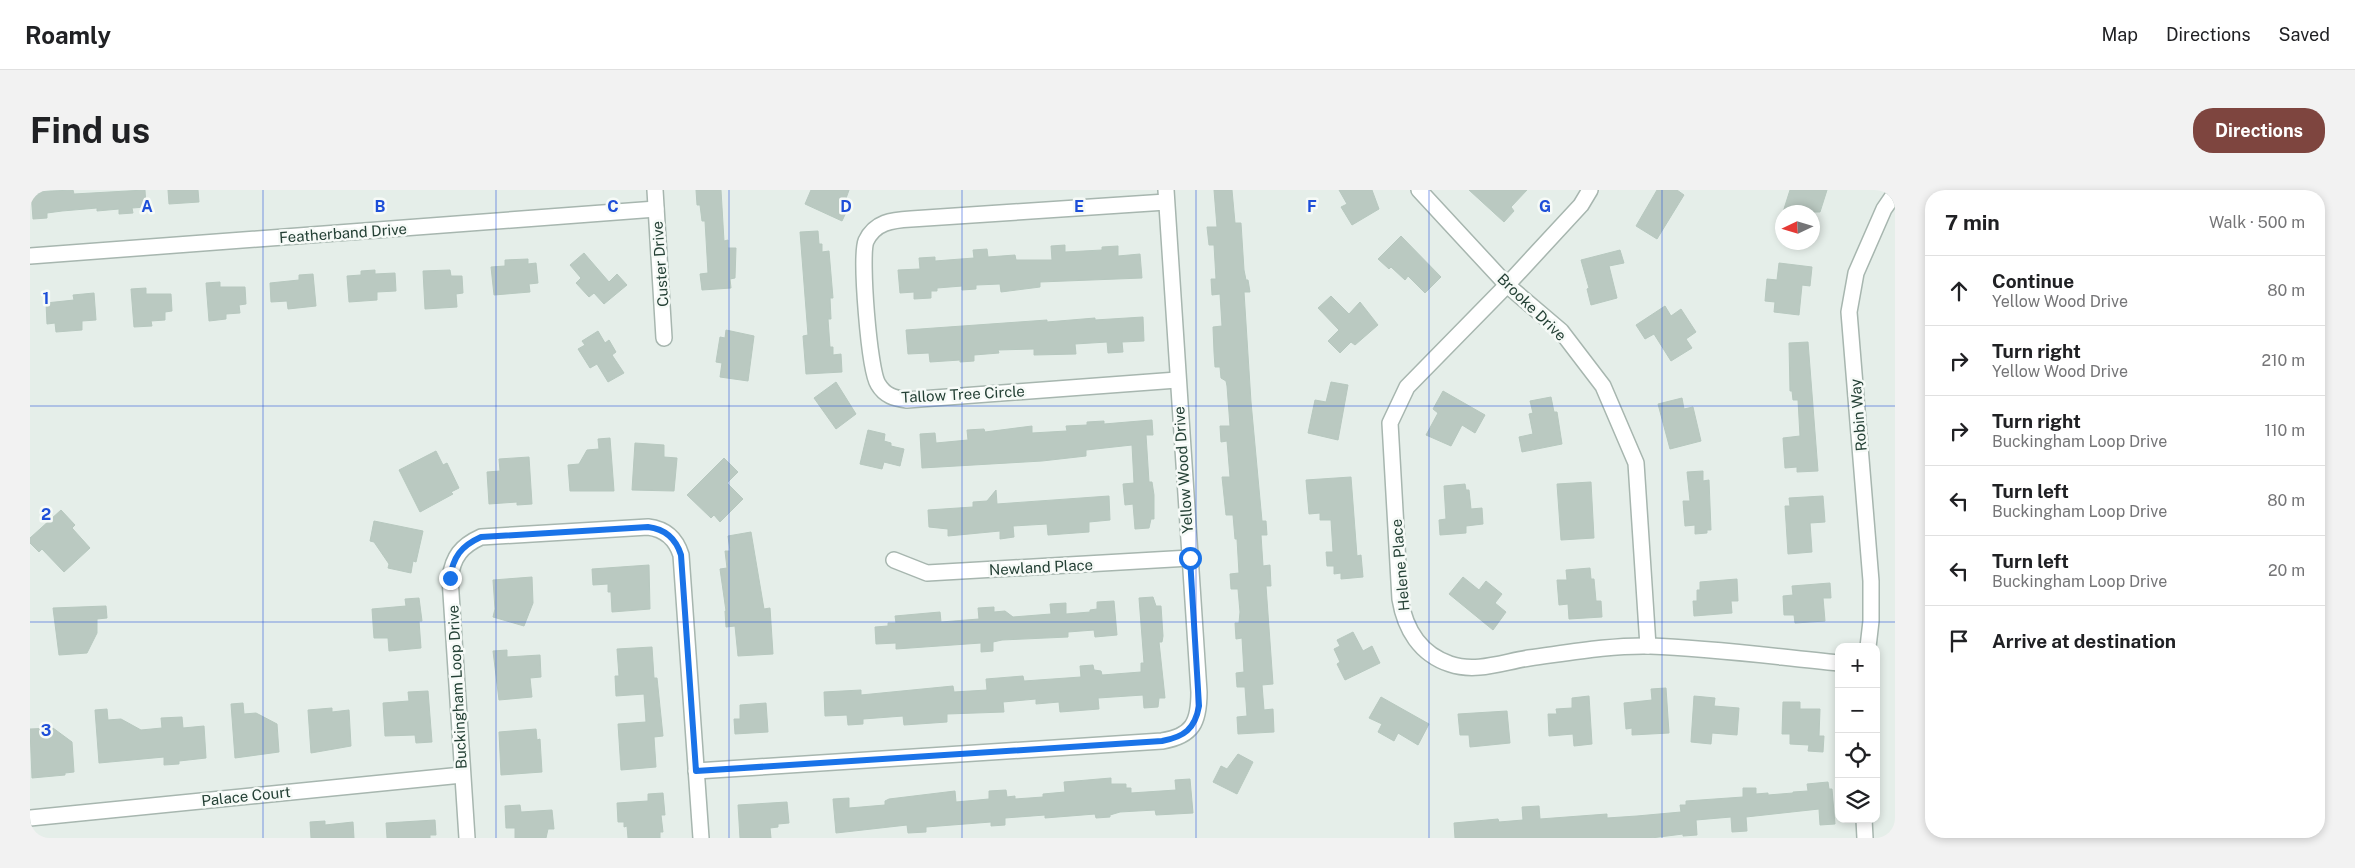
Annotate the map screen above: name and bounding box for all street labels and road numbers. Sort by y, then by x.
street label: Featherband Drive [278,220,408,246]
street label: Custer Drive [649,221,671,307]
street label: Brooke Drive [1494,270,1570,344]
street label: Robin Way [1846,378,1870,452]
street label: Tallow Tree Circle [901,382,1025,406]
street label: Yellow Wood Drive [1170,406,1196,534]
street label: Helene Place [1388,518,1412,612]
street label: Newland Place [989,556,1093,578]
street label: Buckingham Loop Drive [444,605,470,769]
street label: Palace Court [201,783,292,809]

